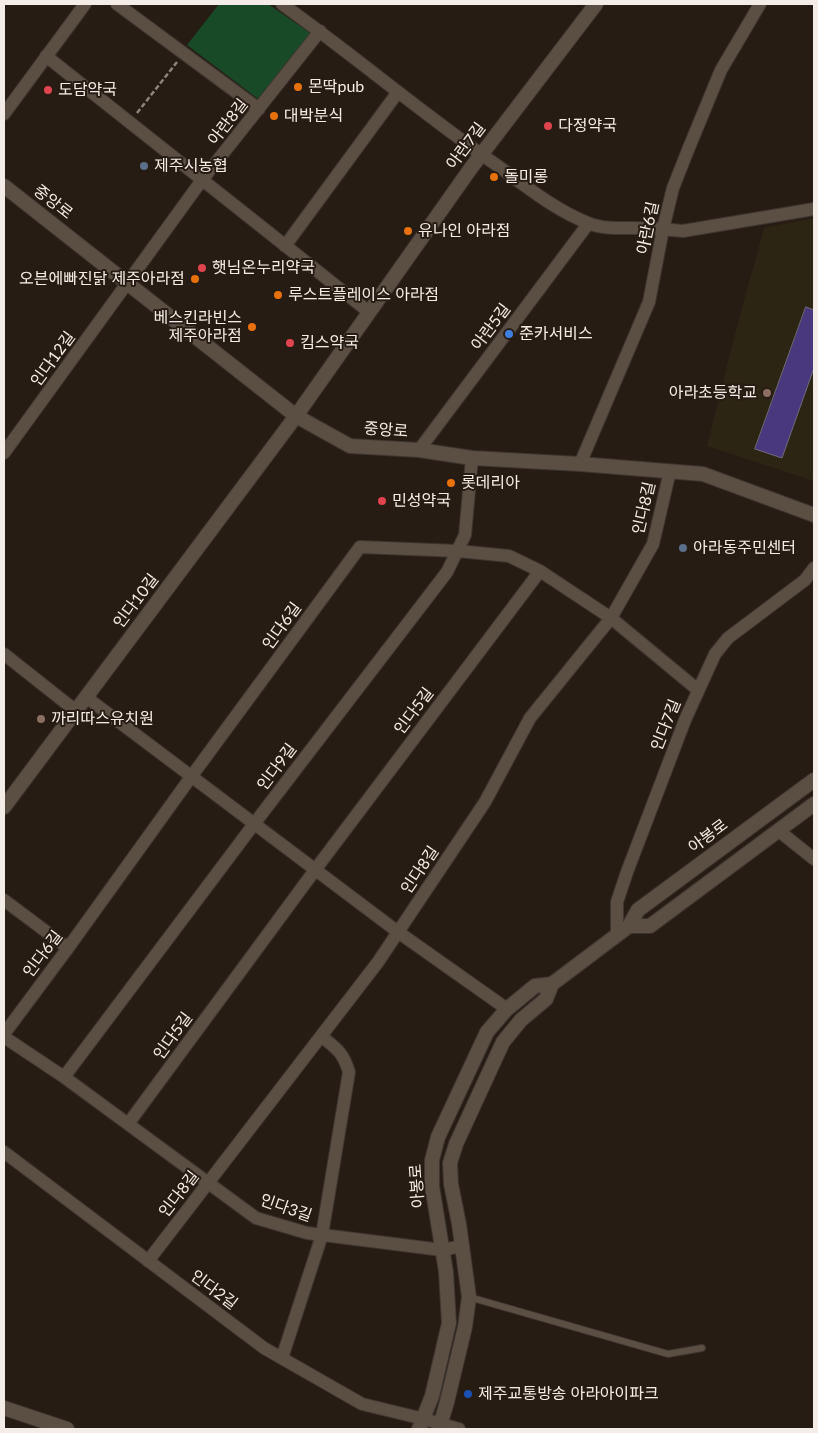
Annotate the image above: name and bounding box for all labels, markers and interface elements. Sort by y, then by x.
place label: 몬딱pub [308,77,364,97]
place label: 도담약국 [58,80,117,100]
marker: 몬딱pub [292,81,304,93]
marker: 도담약국 [42,84,54,96]
street label: 아란8길 [204,95,252,149]
place label: 대박분식 [284,106,343,126]
marker: 대박분식 [268,110,280,122]
place label: 다정약국 [558,116,617,136]
street label: 아란7길 [442,119,490,173]
marker: 다정약국 [542,120,554,132]
place label: 제주시농협 [154,156,228,176]
marker: 제주시농협 [138,160,150,172]
place label: 돌미롱 [504,167,548,187]
marker: 돌미롱 [488,171,500,183]
street label: 중앙로 [30,181,76,223]
street label: 아란6길 [633,200,663,256]
place label: 유나인 아라점 [418,221,510,241]
marker: 유나인 아라점 [402,225,414,237]
place label: 햇님온누리약국 [212,258,315,278]
marker: 햇님온누리약국 [196,262,208,274]
place label: 오븐에빠진닭 제주아라점 [19,269,185,289]
marker: 오븐에빠진닭 제주아라점 [189,273,201,285]
place label: 루스트플레이스 아라점 [288,285,439,305]
marker: 루스트플레이스 아라점 [272,289,284,301]
street label: 아란5길 [467,300,515,354]
place label: 베스킨라빈스 제주아라점 [154,308,242,346]
marker: 베스킨라빈스 제주아라점 [246,321,258,333]
place label: 준카서비스 [519,324,593,344]
street label: 인다12길 [27,328,79,390]
marker: 준카서비스 [503,328,515,340]
place label: 킴스약국 [300,333,359,353]
marker: 킴스약국 [284,337,296,349]
place label: 아라초등학교 [669,383,757,403]
marker: 아라초등학교 [761,387,773,399]
street label: 중앙로 [363,419,409,441]
place label: 롯데리아 [461,473,520,493]
marker: 롯데리아 [445,477,457,489]
street label: 인다8길 [629,480,659,536]
place label: 민성약국 [392,491,451,511]
marker: 민성약국 [376,495,388,507]
place label: 아라동주민센터 [693,538,796,558]
marker: 아라동주민센터 [677,542,689,554]
street label: 인다10길 [109,570,163,632]
street label: 인다6길 [259,599,305,653]
street label: 인다5길 [390,684,438,738]
street label: 인다7길 [647,697,685,753]
place label: 까리따스유치원 [51,709,154,729]
marker: 까리따스유치원 [35,713,47,725]
street label: 인다9길 [253,740,301,794]
street label: 아봉로 [685,815,731,857]
street label: 인다8길 [397,842,443,898]
street label: 인다6길 [19,927,67,981]
street label: 인다5길 [150,1009,196,1063]
street label: 아봉로 [406,1163,428,1209]
street label: 인다8길 [155,1167,203,1221]
street label: 인다3길 [258,1190,314,1226]
street label: 인다2길 [187,1266,241,1314]
place label: 제주교통방송 아라아이파크 [478,1384,659,1404]
marker: 제주교통방송 아라아이파크 [462,1388,474,1400]

